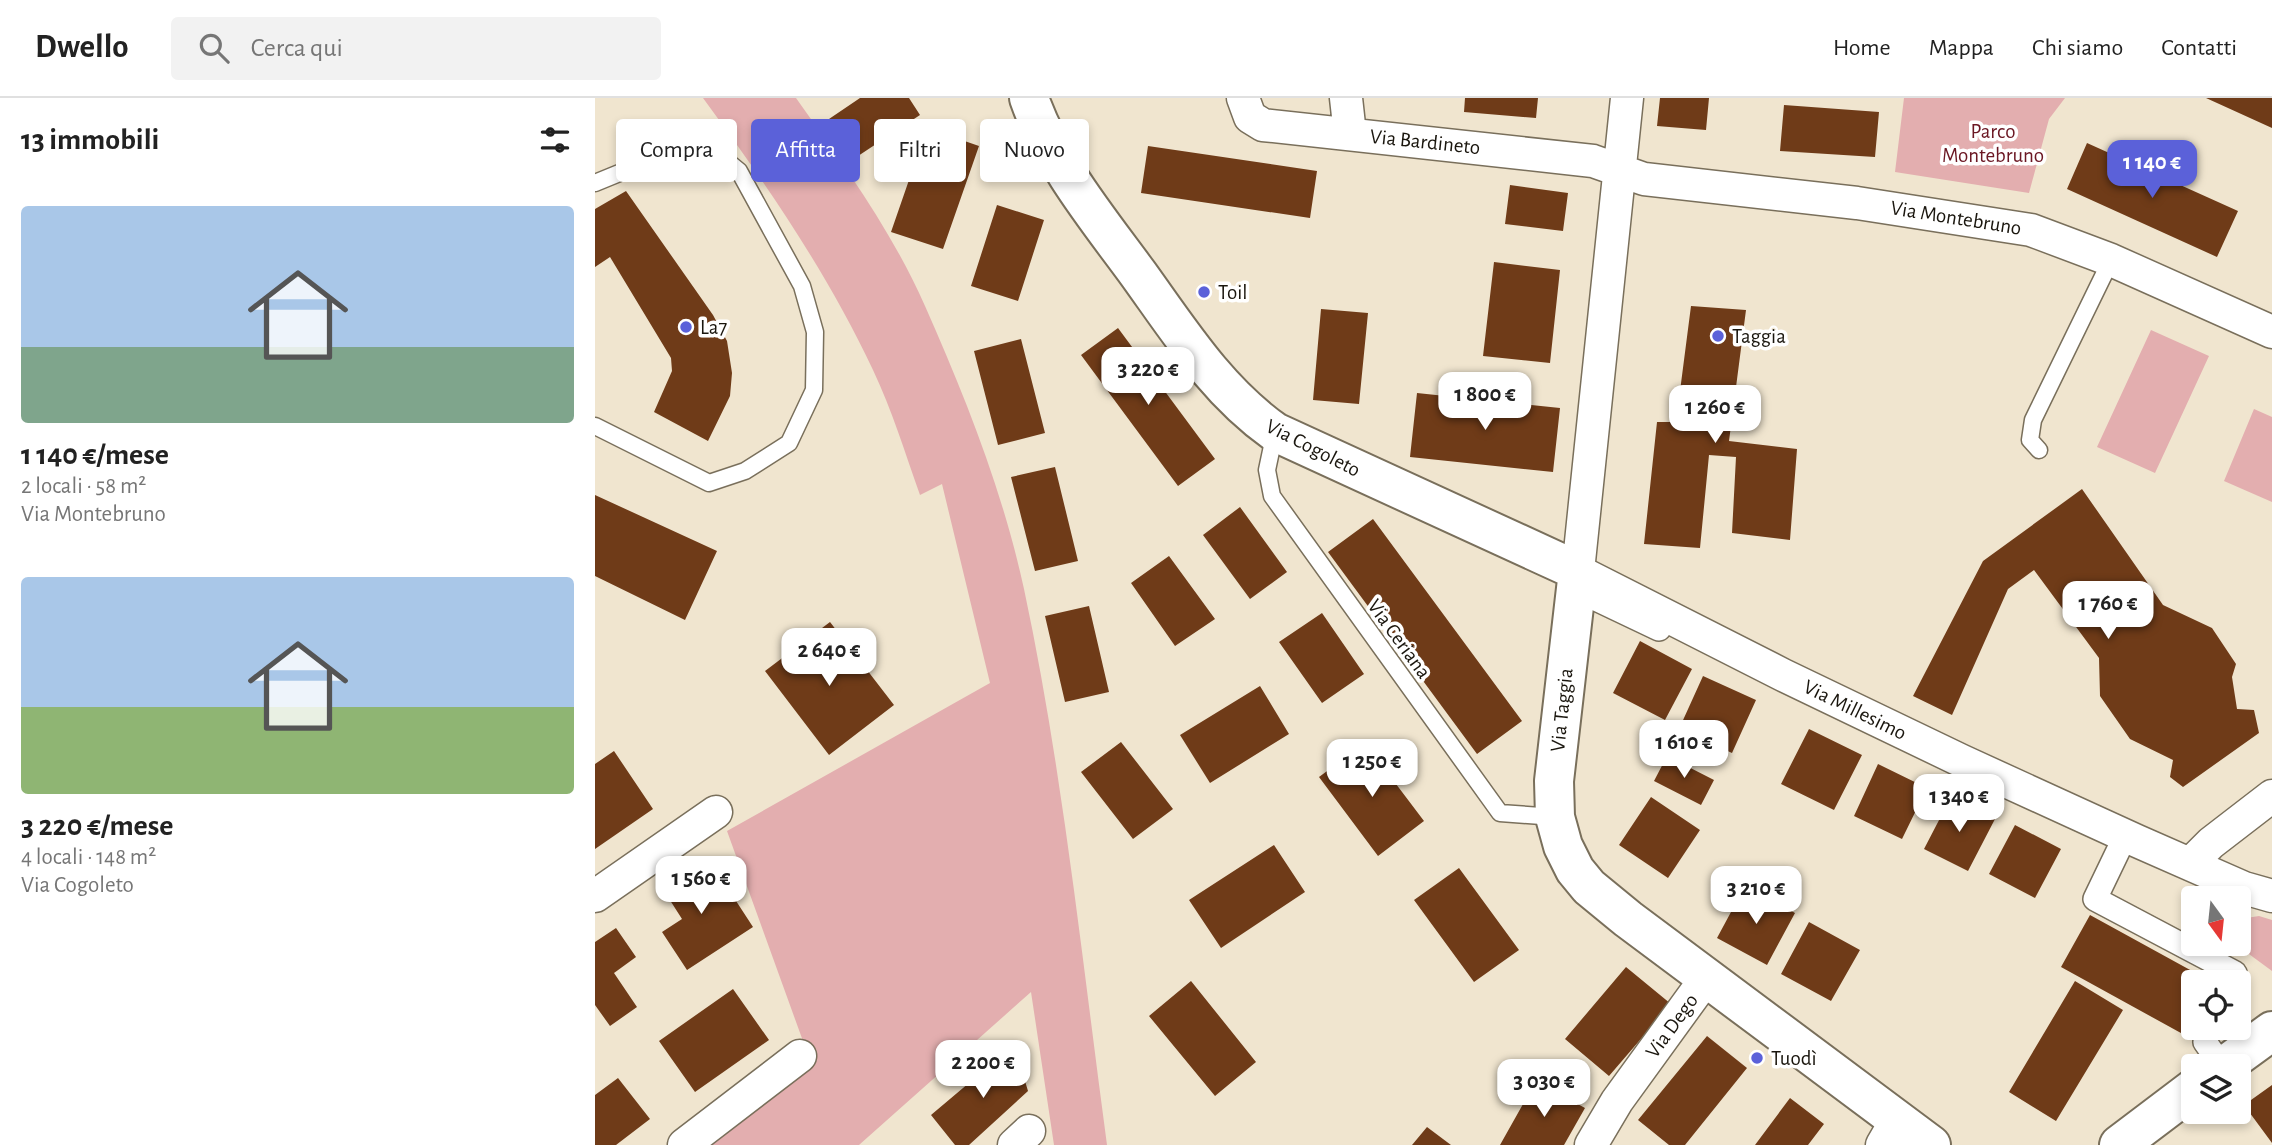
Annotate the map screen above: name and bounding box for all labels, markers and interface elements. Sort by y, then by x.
search box [171,17,661,80]
icon: search [195,29,233,67]
text: Dwello [35,31,129,64]
text: Cerca qui [251,35,343,61]
text: Home [1833,36,1891,60]
text: Mappa [1929,36,1994,60]
text: Chi siamo [2032,36,2123,60]
text: Contatti [2161,36,2237,60]
chip: Compra [616,119,737,182]
chip: Affitta [751,119,860,182]
chip: Filtri [874,119,966,182]
chip: Nuovo [980,119,1089,182]
icon: filters [536,121,574,159]
park label: Parco Montebruno [1942,121,2044,166]
text: 13 immobili [21,125,159,155]
street label: Via Bardineto [1369,126,1481,158]
pin: 1 140 € [2087,140,2217,200]
text: 1 140 € [2123,151,2181,174]
street label: Via Montebruno [1889,197,2023,239]
icon: home [235,252,361,378]
place label: Toil [1218,282,1247,303]
marker: Toil [1196,284,1212,300]
place label: La7 [700,317,727,338]
marker: La7 [678,319,694,335]
place label: Taggia [1732,326,1786,347]
marker: Taggia [1710,328,1726,344]
pin: 3 220 € [1083,348,1213,407]
text: 3 220 € [1117,358,1179,381]
pin: 1 800 € [1420,372,1550,432]
text: 1 800 € [1454,383,1516,406]
pin: 1 260 € [1650,386,1780,445]
text: 1 260 € [1685,396,1745,419]
street label: Via Cogoleto [1262,415,1364,481]
text: 1 140 €/mese [21,440,169,470]
text: 2 locali · 58 m² [21,475,146,498]
text: Via Montebruno [21,503,166,526]
pin: 1 760 € [2043,582,2173,641]
text: 1 760 € [2079,592,2138,615]
street label: Via Ceriana [1363,596,1435,683]
icon: home [235,623,361,749]
pin: 2 640 € [764,628,894,688]
text: 2 640 € [797,639,861,662]
street label: Via Taggia [1547,667,1577,753]
street label: Via Millesimo [1800,676,1910,744]
pin: 1 610 € [1619,720,1749,780]
text: 1 610 € [1655,731,1713,754]
pin: 1 250 € [1307,740,1437,799]
text: 1 250 € [1343,750,1401,773]
pin: 1 340 € [1894,774,2024,834]
text: 1 340 € [1929,785,1989,808]
text: 3 220 €/mese [21,811,173,841]
text: 4 locali · 148 m² [21,846,156,869]
pin: 1 560 € [636,856,766,916]
pin: 3 210 € [1691,866,1821,926]
text: 1 560 € [672,867,731,890]
text: Via Cogoleto [21,874,134,897]
text: 3 210 € [1727,877,1785,900]
north arrow [2181,886,2251,956]
map controls [2181,886,2251,1124]
button: locate [2181,970,2251,1040]
street label: Via Dego [1642,990,1702,1062]
pin: 2 200 € [918,1040,1048,1100]
place label: Tuodì [1771,1048,1817,1069]
marker: Tuodì [1749,1050,1765,1066]
text: 2 200 € [951,1051,1015,1074]
button: layers [2181,1054,2251,1124]
pin: 3 030 € [1479,1060,1609,1119]
text: 3 030 € [1513,1070,1575,1093]

